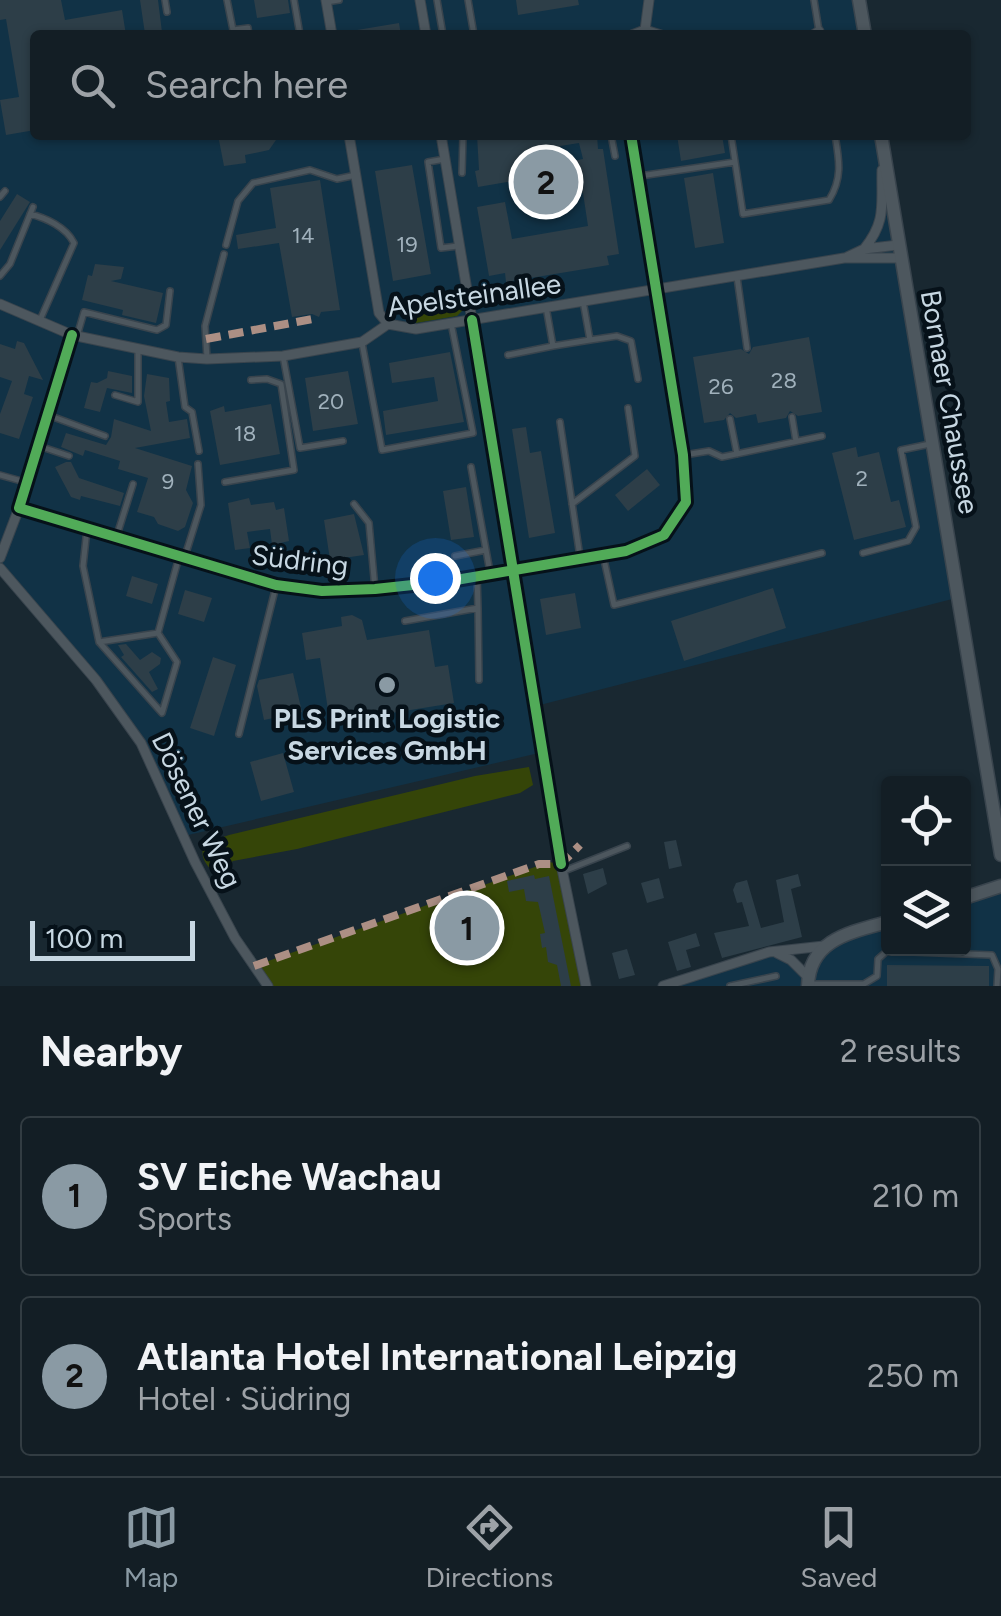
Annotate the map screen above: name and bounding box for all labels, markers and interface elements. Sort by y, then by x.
search box [30,30,971,140]
icon: search [65,58,120,113]
text: Search here [145,62,348,108]
pin: 2 [514,144,578,220]
house number: 14 [292,222,314,249]
house number: 19 [396,231,418,258]
street label: Apelsteinallee [385,266,563,324]
street label: Bornaer Chaussee [914,287,986,517]
house number: 28 [771,367,797,394]
house number: 26 [709,373,733,400]
house number: 20 [318,388,344,415]
house number: 18 [234,420,256,447]
house number: 2 [856,465,868,492]
house number: 9 [162,468,174,495]
street label: Südring [250,537,350,583]
your location [410,553,461,604]
marker: PLS Print Logistic Services GmbH [376,674,398,696]
place label: PLS Print Logistic Services GmbH [274,701,500,767]
street label: Dösener Weg [145,727,249,893]
map controls [881,776,971,956]
button: locate [881,776,971,866]
button: layers [881,866,971,956]
pin: 1 [434,890,500,966]
scale bar [30,916,195,960]
text: 100 m [45,921,123,955]
text: Nearby [40,1026,182,1077]
text: 2 results [840,1032,961,1070]
text: SV Eiche Wachau [137,1154,442,1200]
text: 1 [68,1177,81,1215]
text: 210 m [872,1177,959,1215]
text: Sports [137,1200,232,1238]
text: Atlanta Hotel International Leipzig [137,1334,737,1380]
text: 2 [65,1357,84,1395]
text: 250 m [867,1357,959,1395]
text: Hotel · Südring [137,1380,351,1418]
tab: Map [124,1500,179,1594]
tab: Directions [426,1500,553,1594]
tab: Saved [800,1500,877,1594]

